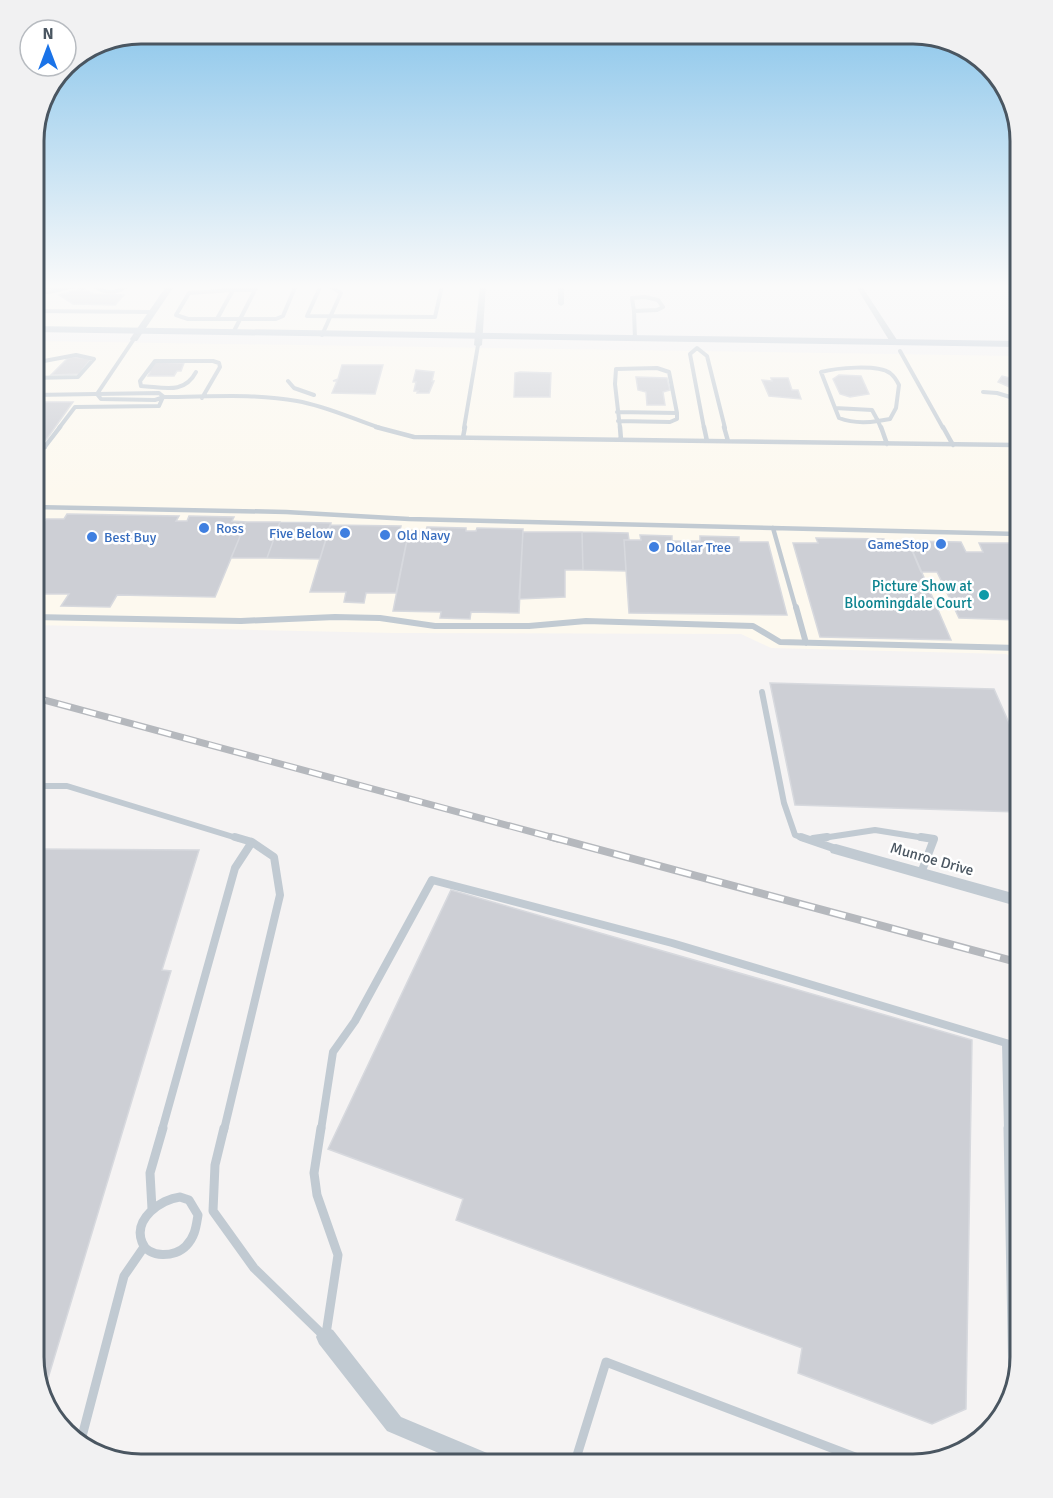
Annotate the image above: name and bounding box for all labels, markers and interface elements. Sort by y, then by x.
north arrow [18,18,78,78]
text: N [42,24,54,44]
place label: Ross [216,520,244,537]
marker: Ross [197,521,211,535]
place label: Five Below [269,525,333,542]
marker: Five Below [338,526,352,540]
place label: Old Navy [397,527,451,544]
marker: Old Navy [378,528,392,542]
place label: Best Buy [104,529,157,546]
marker: Best Buy [85,530,99,544]
place label: GameStop [867,536,929,553]
marker: GameStop [934,537,948,551]
place label: Dollar Tree [666,539,731,556]
marker: Dollar Tree [647,540,661,554]
place label: Picture Show at Bloomingdale Court [844,577,972,612]
marker: Picture Show at Bloomingdale Court [977,588,991,602]
street label: Munroe Drive [888,839,976,879]

